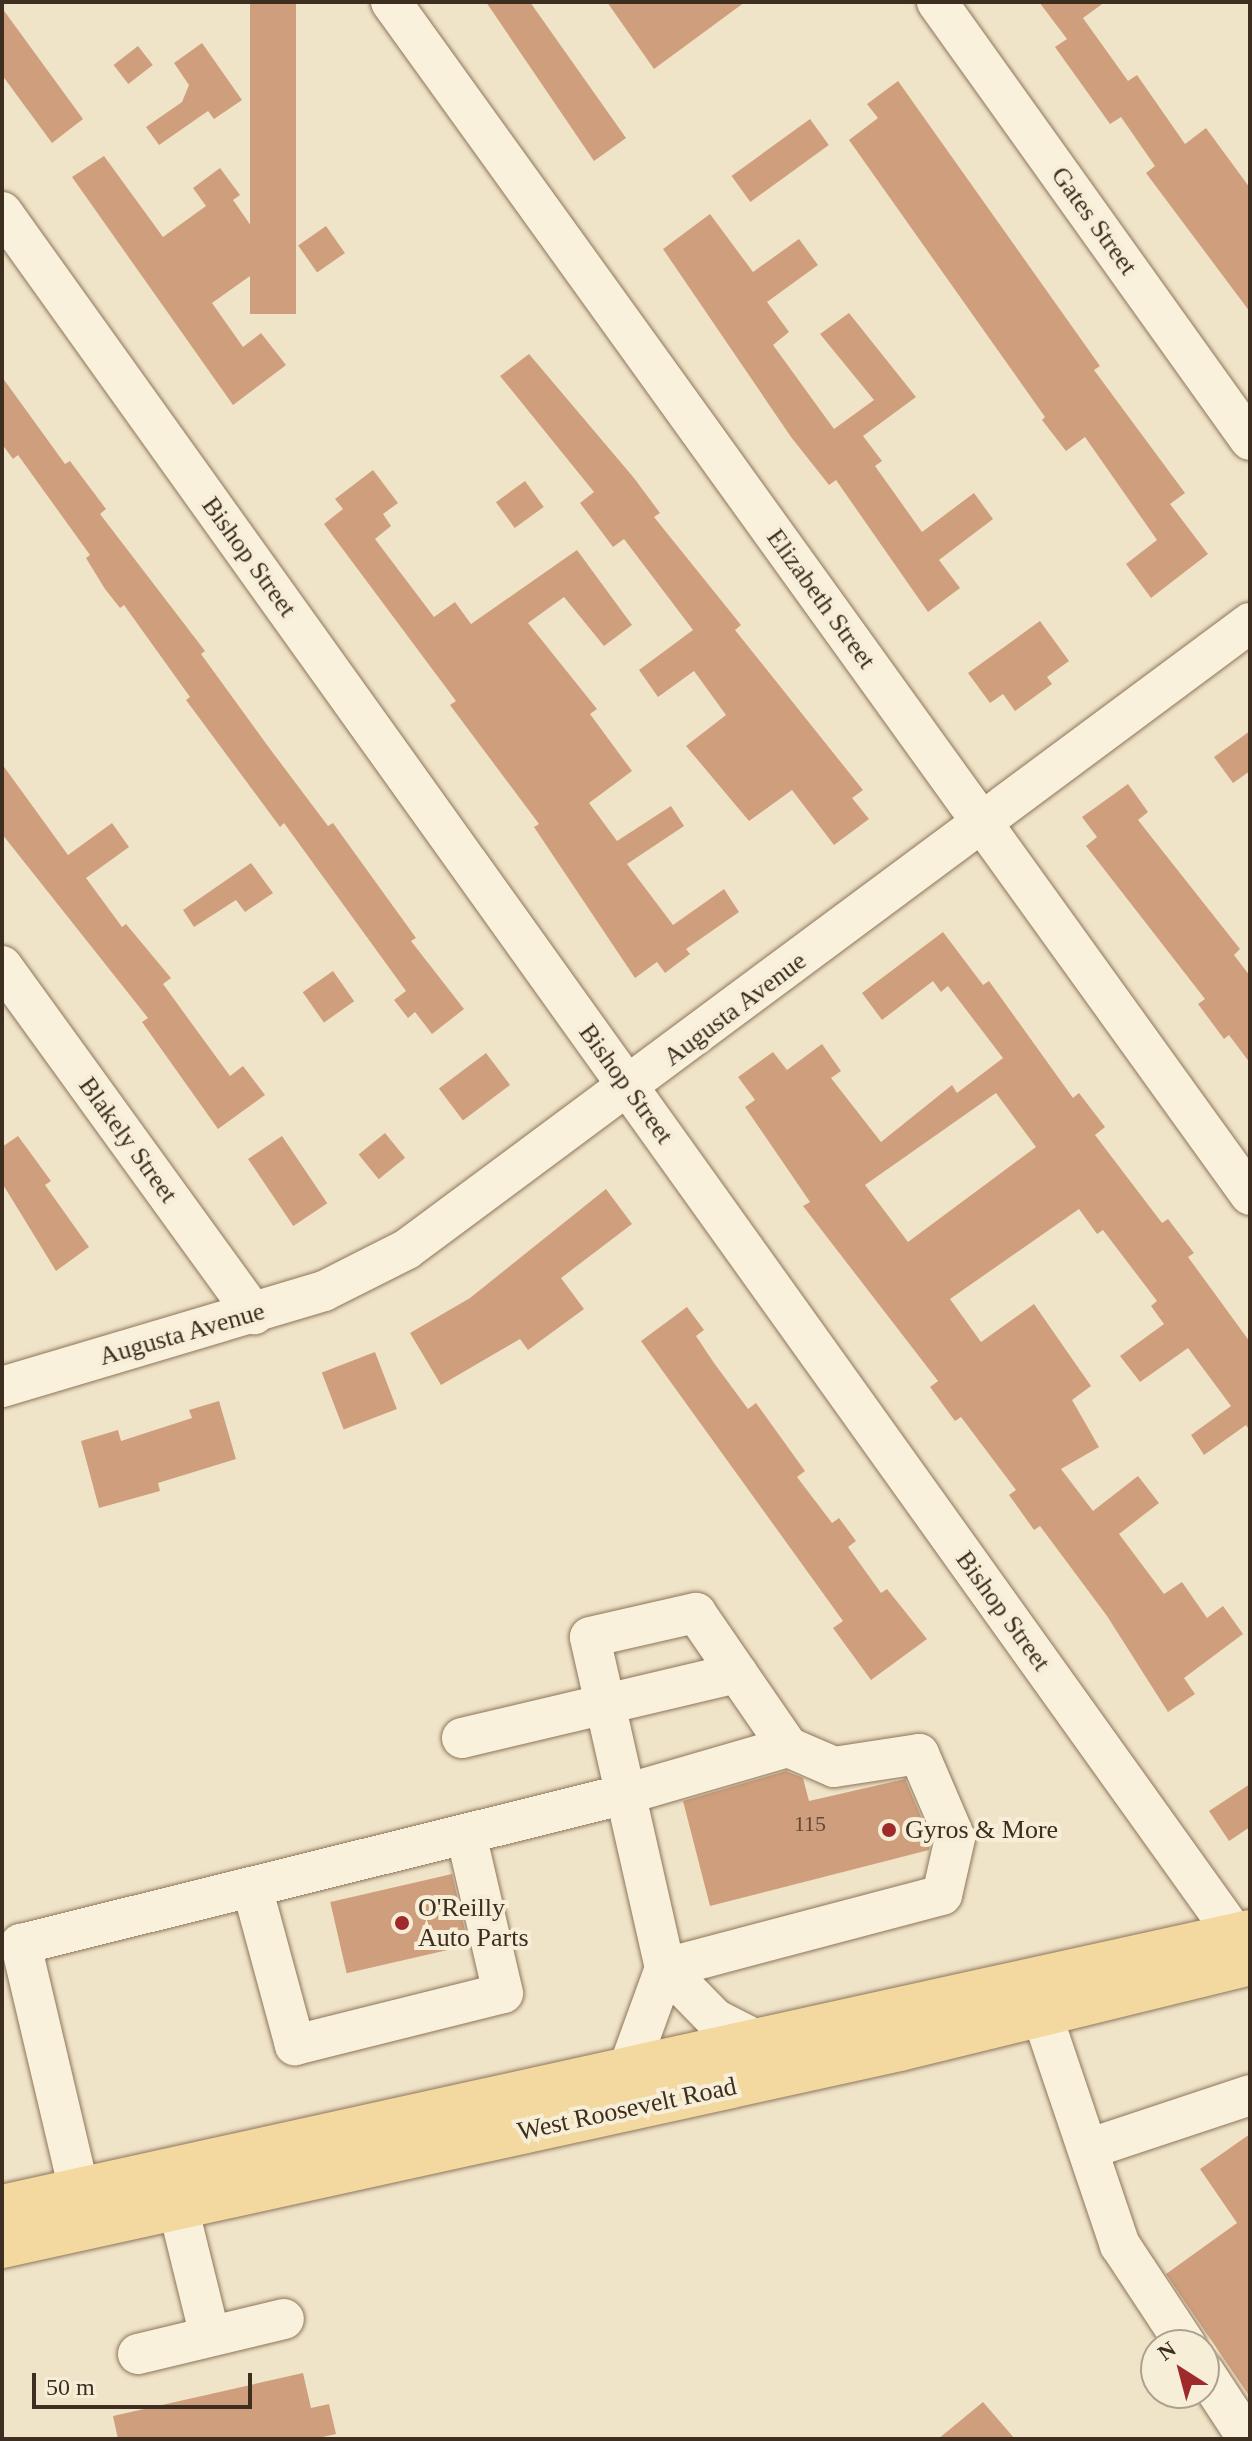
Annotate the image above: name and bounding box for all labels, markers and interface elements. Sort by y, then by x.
street label: Gates Street [1044,161,1144,281]
street label: Bishop Street [195,491,303,623]
street label: Elizabeth Street [760,523,882,675]
street label: Augusta Avenue [657,945,813,1073]
street label: Bishop Street [572,1018,680,1150]
street label: Blakely Street [72,1071,184,1209]
street label: Augusta Avenue [95,1295,269,1373]
street label: Bishop Street [949,1545,1057,1677]
house number: 115 [794,1811,826,1837]
place label: Gyros & More [905,1814,1058,1846]
marker: Gyros & More [880,1821,898,1839]
place label: O'Reilly Auto Parts [418,1892,528,1954]
marker: O'Reilly Auto Parts [393,1914,411,1932]
street label: West Roosevelt Road [515,2071,739,2147]
north arrow [1140,2329,1220,2409]
text: N [1153,2336,1181,2366]
scale bar [36,2357,256,2407]
text: 50 m [46,2374,95,2400]

